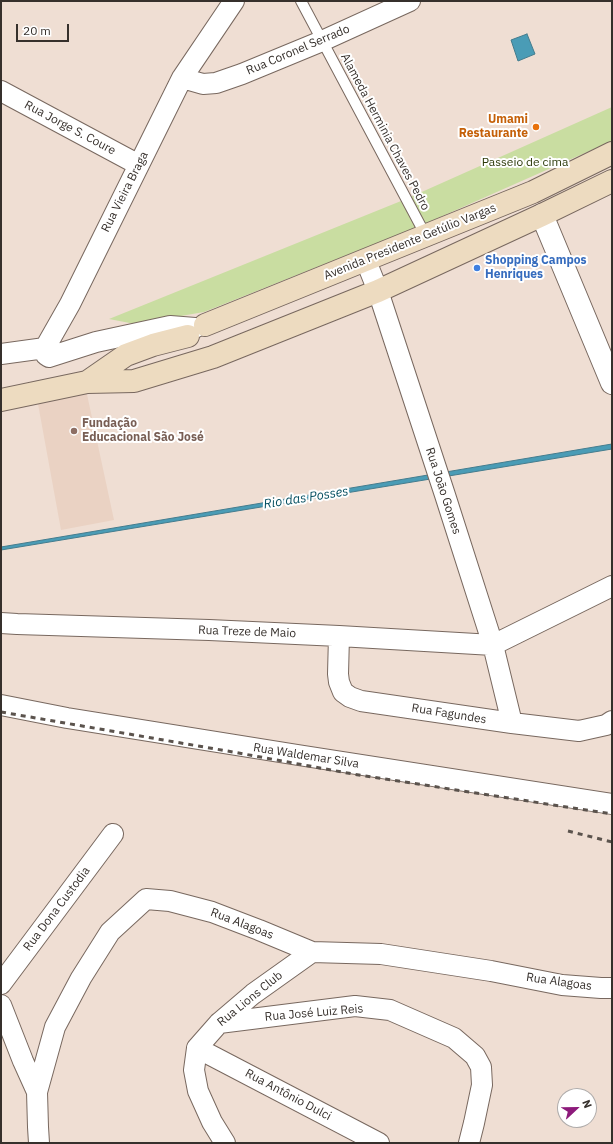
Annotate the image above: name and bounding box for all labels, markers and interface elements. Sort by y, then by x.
scale bar [18,16,71,42]
street label: Rua Coronel Serrado [244,22,352,78]
text: 20 m [23,23,51,38]
street label: Alameda Herminia Chaves Pedro [337,51,433,213]
street label: Rua Jorge S. Coure [22,98,118,158]
place label: Umami Restaurante [459,113,528,141]
marker: Umami Restaurante [531,122,541,132]
street label: Rua Vieira Braga [98,149,152,235]
park label: Passeio de cima [482,156,568,170]
street label: Avenida Presidente Getúlio Vargas [322,201,498,283]
place label: Shopping Campos Henriques [485,254,587,282]
marker: Shopping Campos Henriques [472,263,482,273]
place label: Fundação Educacional São José [82,417,204,445]
marker: Fundação Educacional São José [69,426,79,436]
street label: Rua João Gomes [422,446,464,536]
water label: Rio das Posses [262,484,350,512]
street label: Rua Treze de Maio [198,623,296,641]
street label: Rua Fagundes [410,701,488,727]
street label: Rua Waldemar Silva [252,741,360,771]
street label: Rua Dona Custodia [21,864,93,954]
street label: Rua Alagoas [208,905,276,943]
street label: Rua Lions Club [215,968,285,1030]
street label: Rua Alagoas [525,970,593,994]
street label: Rua José Luiz Reis [264,1002,364,1024]
street label: Rua Antônio Dulci [242,1066,334,1124]
north arrow [557,1088,597,1128]
text: N [579,1098,595,1110]

